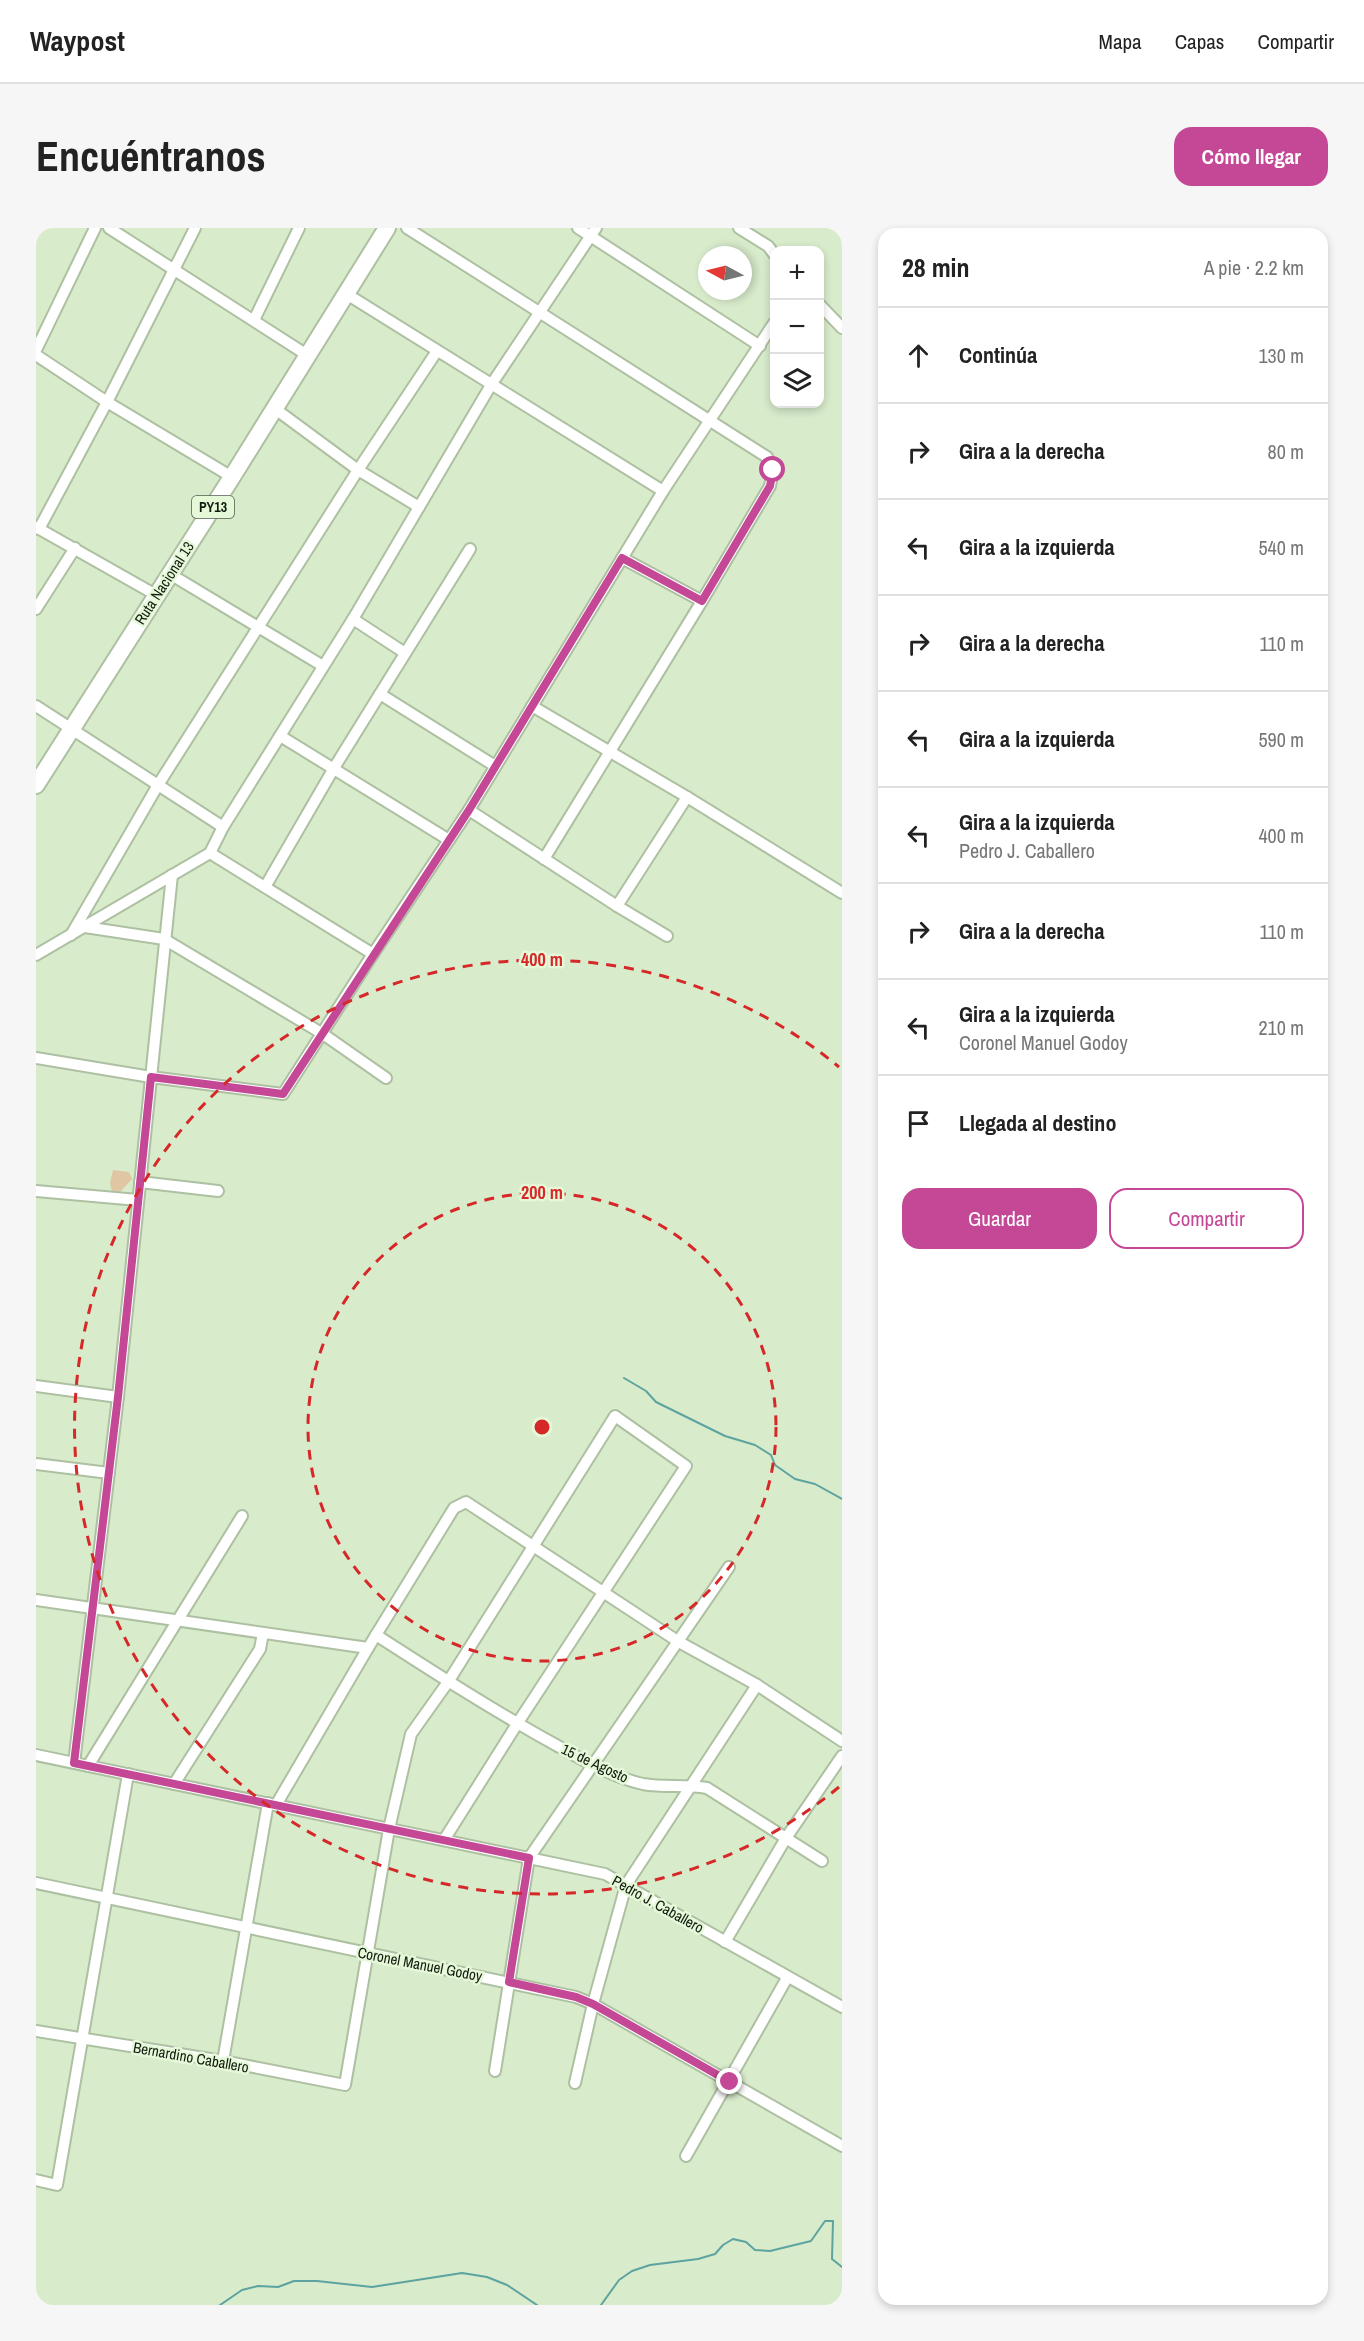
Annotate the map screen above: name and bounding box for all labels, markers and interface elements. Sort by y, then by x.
text: Waypost [30,22,125,60]
text: Mapa [1099,27,1142,56]
text: Capas [1175,27,1224,56]
text: Compartir [1257,27,1334,56]
button: Cómo llegar [1174,127,1328,186]
text: Encuéntranos [36,128,266,184]
north arrow [698,246,752,300]
map controls [770,246,824,408]
button: + [770,246,824,300]
text: 28 min [902,250,970,285]
text: A pie · 2.2 km [1204,254,1304,281]
button: − [770,300,824,354]
icon: ahead [902,339,935,372]
text: Continúa [959,340,1037,370]
text: 130 m [1258,342,1304,369]
button: layers [770,354,824,408]
icon: right [902,435,935,468]
text: Gira a la derecha [959,436,1104,466]
text: 80 m [1268,438,1304,465]
route start [759,456,785,482]
road number: PY13 [192,496,234,518]
icon: left [902,531,935,564]
text: Gira a la izquierda [959,532,1114,562]
text: 540 m [1258,534,1304,561]
street label: Ruta Nacional 13 [129,537,199,629]
icon: right [902,627,935,660]
text: Gira a la derecha [959,628,1104,658]
text: 110 m [1260,630,1304,657]
icon: left [902,723,935,756]
text: Gira a la izquierda [959,724,1114,754]
text: 590 m [1258,726,1304,753]
text: Gira a la izquierda [959,807,1114,837]
icon: left [902,819,935,852]
text: 400 m [1258,822,1304,849]
text: Pedro J. Caballero [959,837,1095,864]
icon: right [902,915,935,948]
text: Gira a la derecha [959,916,1104,946]
text: 110 m [1260,918,1304,945]
text: 400 m [521,947,563,972]
text: Gira a la izquierda [959,999,1114,1029]
icon: left [902,1011,935,1044]
text: 210 m [1258,1014,1304,1041]
text: Coronel Manuel Godoy [959,1029,1128,1056]
icon: arrive [902,1107,935,1140]
text: Llegada al destino [959,1108,1116,1138]
text: 200 m [521,1180,563,1205]
button: Guardar [902,1188,1097,1249]
button: Compartir [1109,1188,1304,1249]
centre of rings [532,1417,552,1437]
street label: 15 de Agosto [558,1738,632,1788]
street label: Pedro J. Caballero [608,1870,708,1938]
street label: Coronel Manuel Godoy [356,1942,485,1987]
street label: Bernardino Caballero [132,2037,251,2078]
route end [716,2068,742,2094]

